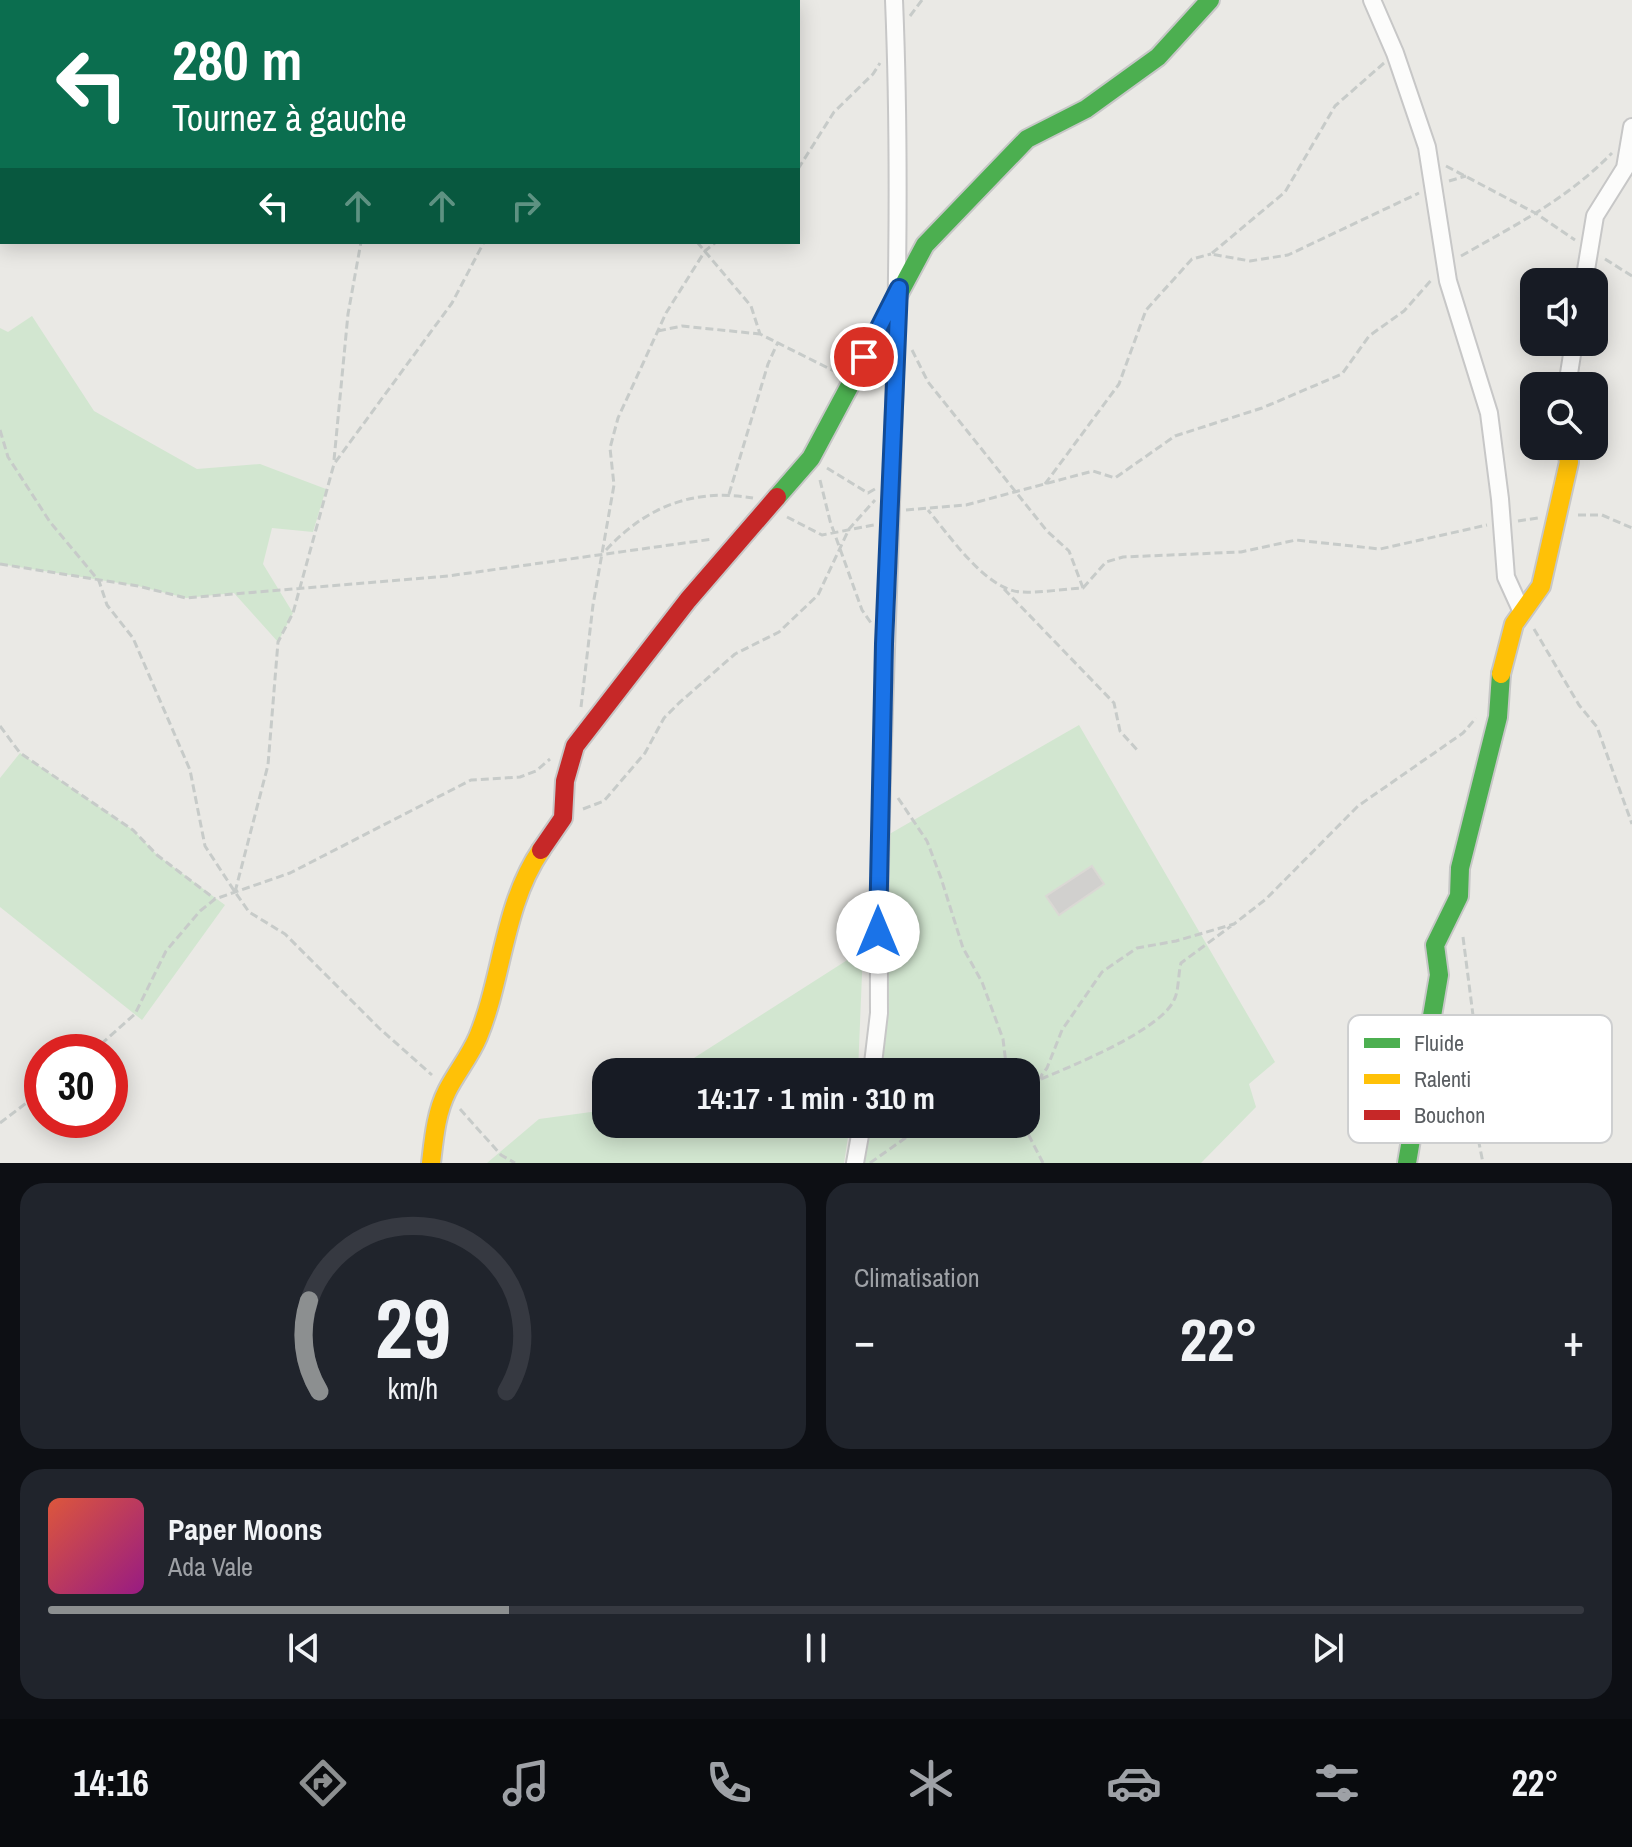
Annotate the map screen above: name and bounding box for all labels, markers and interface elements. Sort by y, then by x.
text: 280 m [172,22,302,97]
icon: left [40,32,144,136]
text: Tournez à gauche [172,94,407,142]
icon: left [252,184,296,228]
icon: ahead [336,184,380,228]
icon: ahead [420,184,464,228]
icon: right [504,184,548,228]
map controls [1520,268,1608,460]
button: sound [1520,268,1608,356]
pin [830,323,898,391]
icon: arrive [842,335,886,379]
button: search [1520,372,1608,460]
position arrow [836,890,920,974]
legend [1348,1015,1612,1143]
text: Fluide [1414,1028,1464,1058]
speed limit sign: 30 [24,1034,128,1138]
text: Ralenti [1414,1064,1471,1094]
text: 14:17 · 1 min · 310 m [697,1078,935,1118]
text: Bouchon [1414,1100,1485,1130]
text: Climatisation [854,1260,980,1295]
text: 29 [375,1272,451,1384]
text: 22° [1180,1299,1258,1380]
text: − [854,1310,875,1370]
text: + [1563,1310,1584,1370]
text: km/h [388,1369,438,1408]
text: Paper Moons [168,1509,322,1549]
text: Ada Vale [168,1549,253,1584]
icon: previous [282,1626,326,1670]
icon: pause [794,1626,838,1670]
icon: next [1306,1626,1350,1670]
icon: directions [295,1755,351,1811]
icon: music [498,1755,554,1811]
icon: phone [701,1755,757,1811]
icon: climate [903,1755,959,1811]
icon: car [1106,1755,1162,1811]
icon: filters [1309,1755,1365,1811]
text: 14:16 [73,1759,149,1807]
text: 22° [1511,1759,1559,1807]

